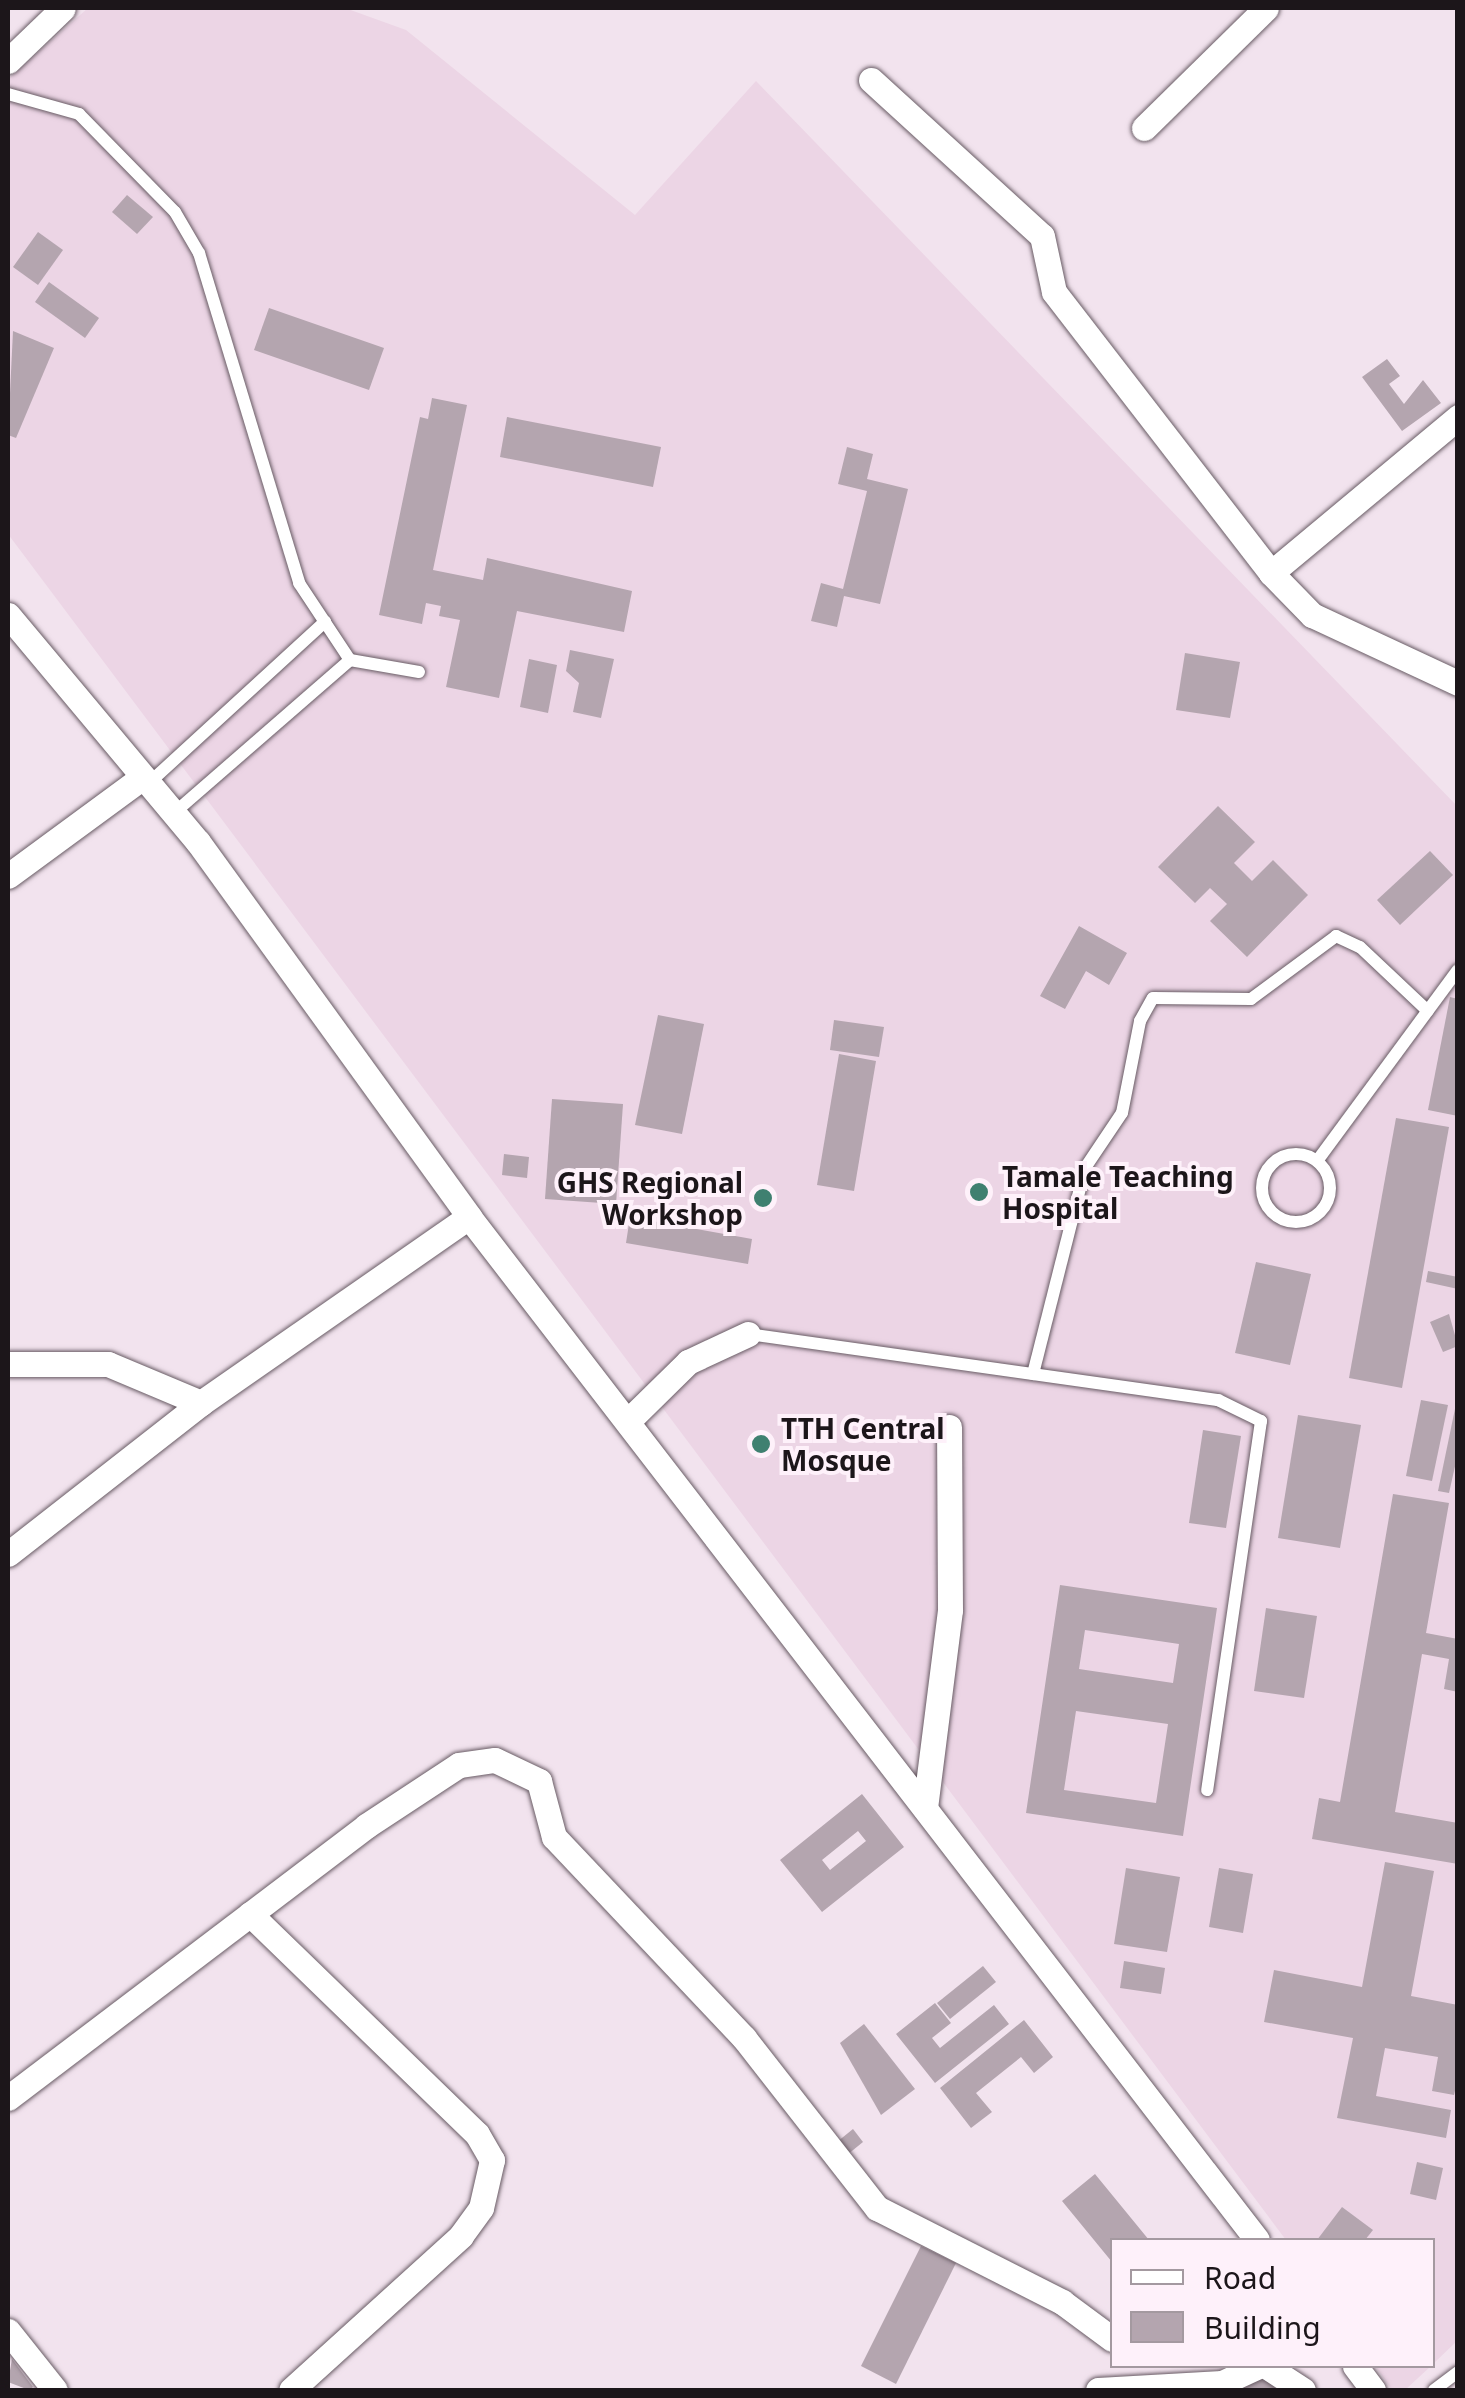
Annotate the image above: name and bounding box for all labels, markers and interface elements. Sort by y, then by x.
place label: Tamale Teaching Hospital [1002,1159,1234,1225]
place label: GHS Regional Workshop [557,1165,743,1231]
marker: Tamale Teaching Hospital [966,1179,992,1205]
marker: GHS Regional Workshop [752,1187,774,1209]
place label: TTH Central Mosque [781,1411,945,1477]
marker: TTH Central Mosque [750,1433,772,1455]
legend [1110,2238,1435,2368]
text: Road [1204,2257,1276,2298]
text: Building [1204,2307,1321,2348]

